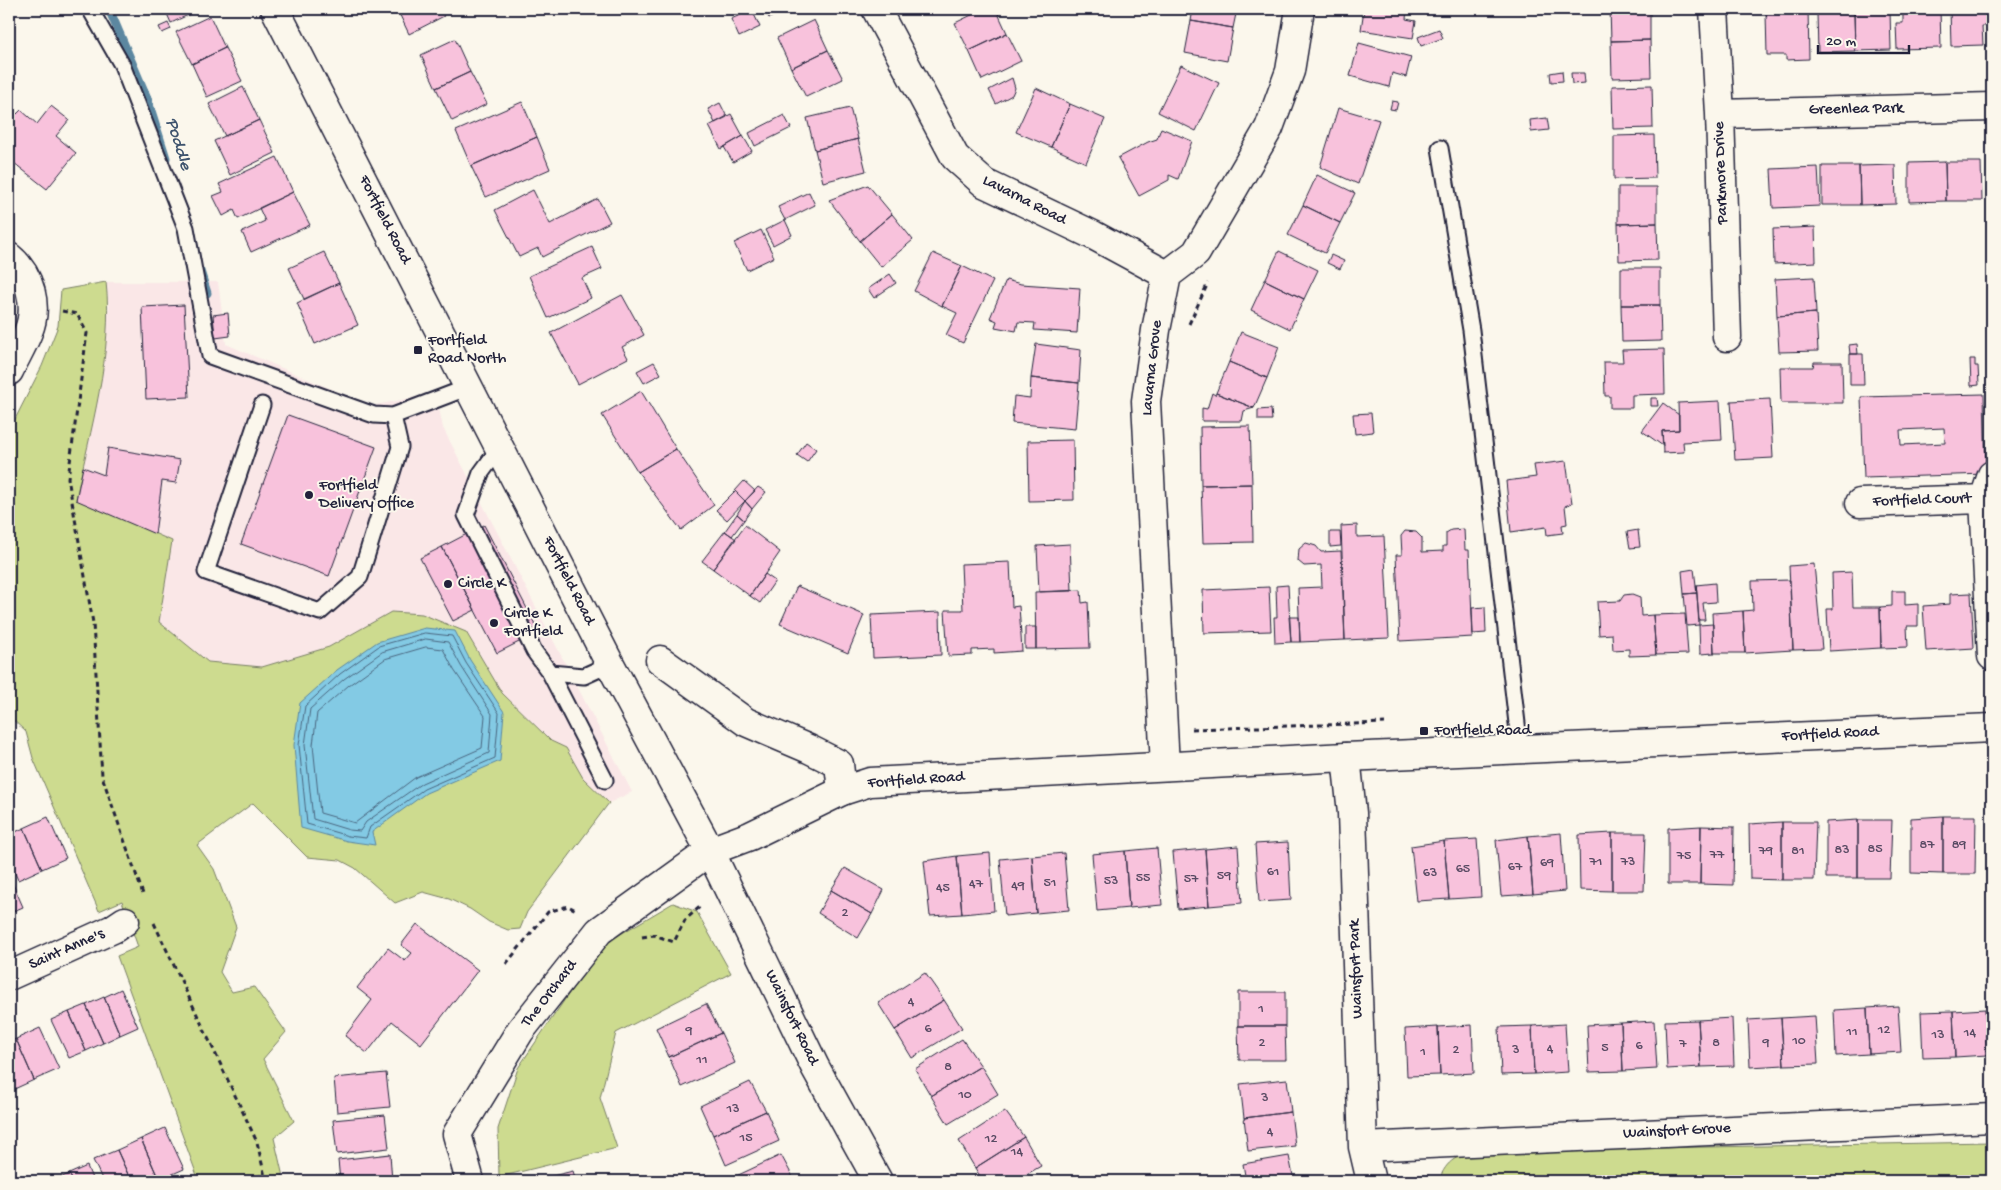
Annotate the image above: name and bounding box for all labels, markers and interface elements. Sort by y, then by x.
scale bar [1818,22,1910,54]
text: 20 m [1826,33,1856,51]
street label: Greenlea Park [1808,100,1905,120]
water label: Poddle [160,115,196,173]
street label: Parkmore Drive [1711,121,1733,226]
street label: Fortfield Road [353,172,415,269]
street label: Lavarna Road [979,172,1071,231]
street label: Lavarna Grove [1139,319,1168,417]
place label: Fortfield Road North [427,332,507,369]
marker: Fortfield Road North [412,344,424,356]
place label: Fortfield Delivery Office [318,477,415,514]
marker: Fortfield Delivery Office [303,489,315,501]
street label: Fortfield Court [1871,490,1973,512]
street label: Fortfield Road [537,533,599,630]
place label: Circle K [458,575,508,594]
marker: Circle K [442,578,454,590]
place label: Circle K Fortfield [503,605,564,642]
marker: Circle K Fortfield [488,617,500,629]
place label: Fortfield Road [1433,722,1533,741]
street label: Fortfield Road [1780,723,1881,747]
marker: Fortfield Road [1418,725,1430,737]
street label: Fortfield Road [866,768,967,794]
house number: 87 [1920,837,1935,854]
house number: 89 [1952,837,1966,854]
house number: 85 [1867,841,1883,858]
house number: 83 [1835,842,1849,859]
house number: 79 [1758,843,1773,860]
house number: 81 [1791,843,1805,860]
house number: 77 [1709,847,1725,864]
house number: 75 [1676,848,1691,865]
house number: 71 [1589,854,1602,871]
house number: 73 [1620,854,1635,871]
house number: 69 [1540,855,1554,872]
house number: 67 [1508,859,1523,876]
house number: 65 [1456,861,1470,878]
house number: 61 [1267,864,1279,881]
house number: 63 [1423,865,1437,882]
house number: 59 [1217,868,1231,885]
house number: 55 [1136,870,1150,887]
house number: 57 [1184,871,1199,888]
house number: 53 [1104,873,1118,890]
house number: 51 [1043,875,1057,892]
house number: 47 [969,876,984,893]
house number: 49 [1011,878,1025,895]
house number: 45 [936,880,950,897]
house number: 2 [842,905,849,922]
street label: Wainsfort Park [1346,917,1368,1019]
street label: Saint Anne's [26,924,109,975]
street label: The Orchard [517,955,583,1032]
street label: Wainsfort Road [760,967,823,1070]
house number: 4 [908,994,915,1011]
house number: 1 [1257,1001,1264,1018]
house number: 6 [924,1021,932,1038]
house number: 12 [1877,1022,1890,1039]
house number: 9 [684,1023,693,1040]
house number: 11 [1845,1024,1858,1041]
house number: 14 [1963,1025,1977,1042]
house number: 13 [1931,1027,1944,1044]
house number: 10 [1791,1033,1806,1050]
house number: 2 [1259,1035,1266,1052]
house number: 8 [1712,1035,1720,1052]
house number: 9 [1761,1035,1770,1052]
house number: 7 [1678,1036,1687,1053]
house number: 6 [1635,1038,1643,1055]
house number: 5 [1601,1040,1609,1057]
house number: 4 [1547,1041,1554,1058]
house number: 2 [1453,1042,1460,1059]
house number: 3 [1511,1042,1520,1059]
house number: 1 [1419,1044,1426,1061]
house number: 11 [695,1052,708,1069]
house number: 8 [944,1059,952,1076]
house number: 10 [957,1087,972,1104]
house number: 3 [1260,1090,1269,1107]
house number: 13 [726,1101,739,1118]
street label: Wainsfort Grove [1623,1120,1732,1144]
house number: 4 [1267,1124,1274,1141]
house number: 15 [738,1130,753,1147]
house number: 12 [984,1131,997,1148]
house number: 14 [1010,1144,1024,1161]

